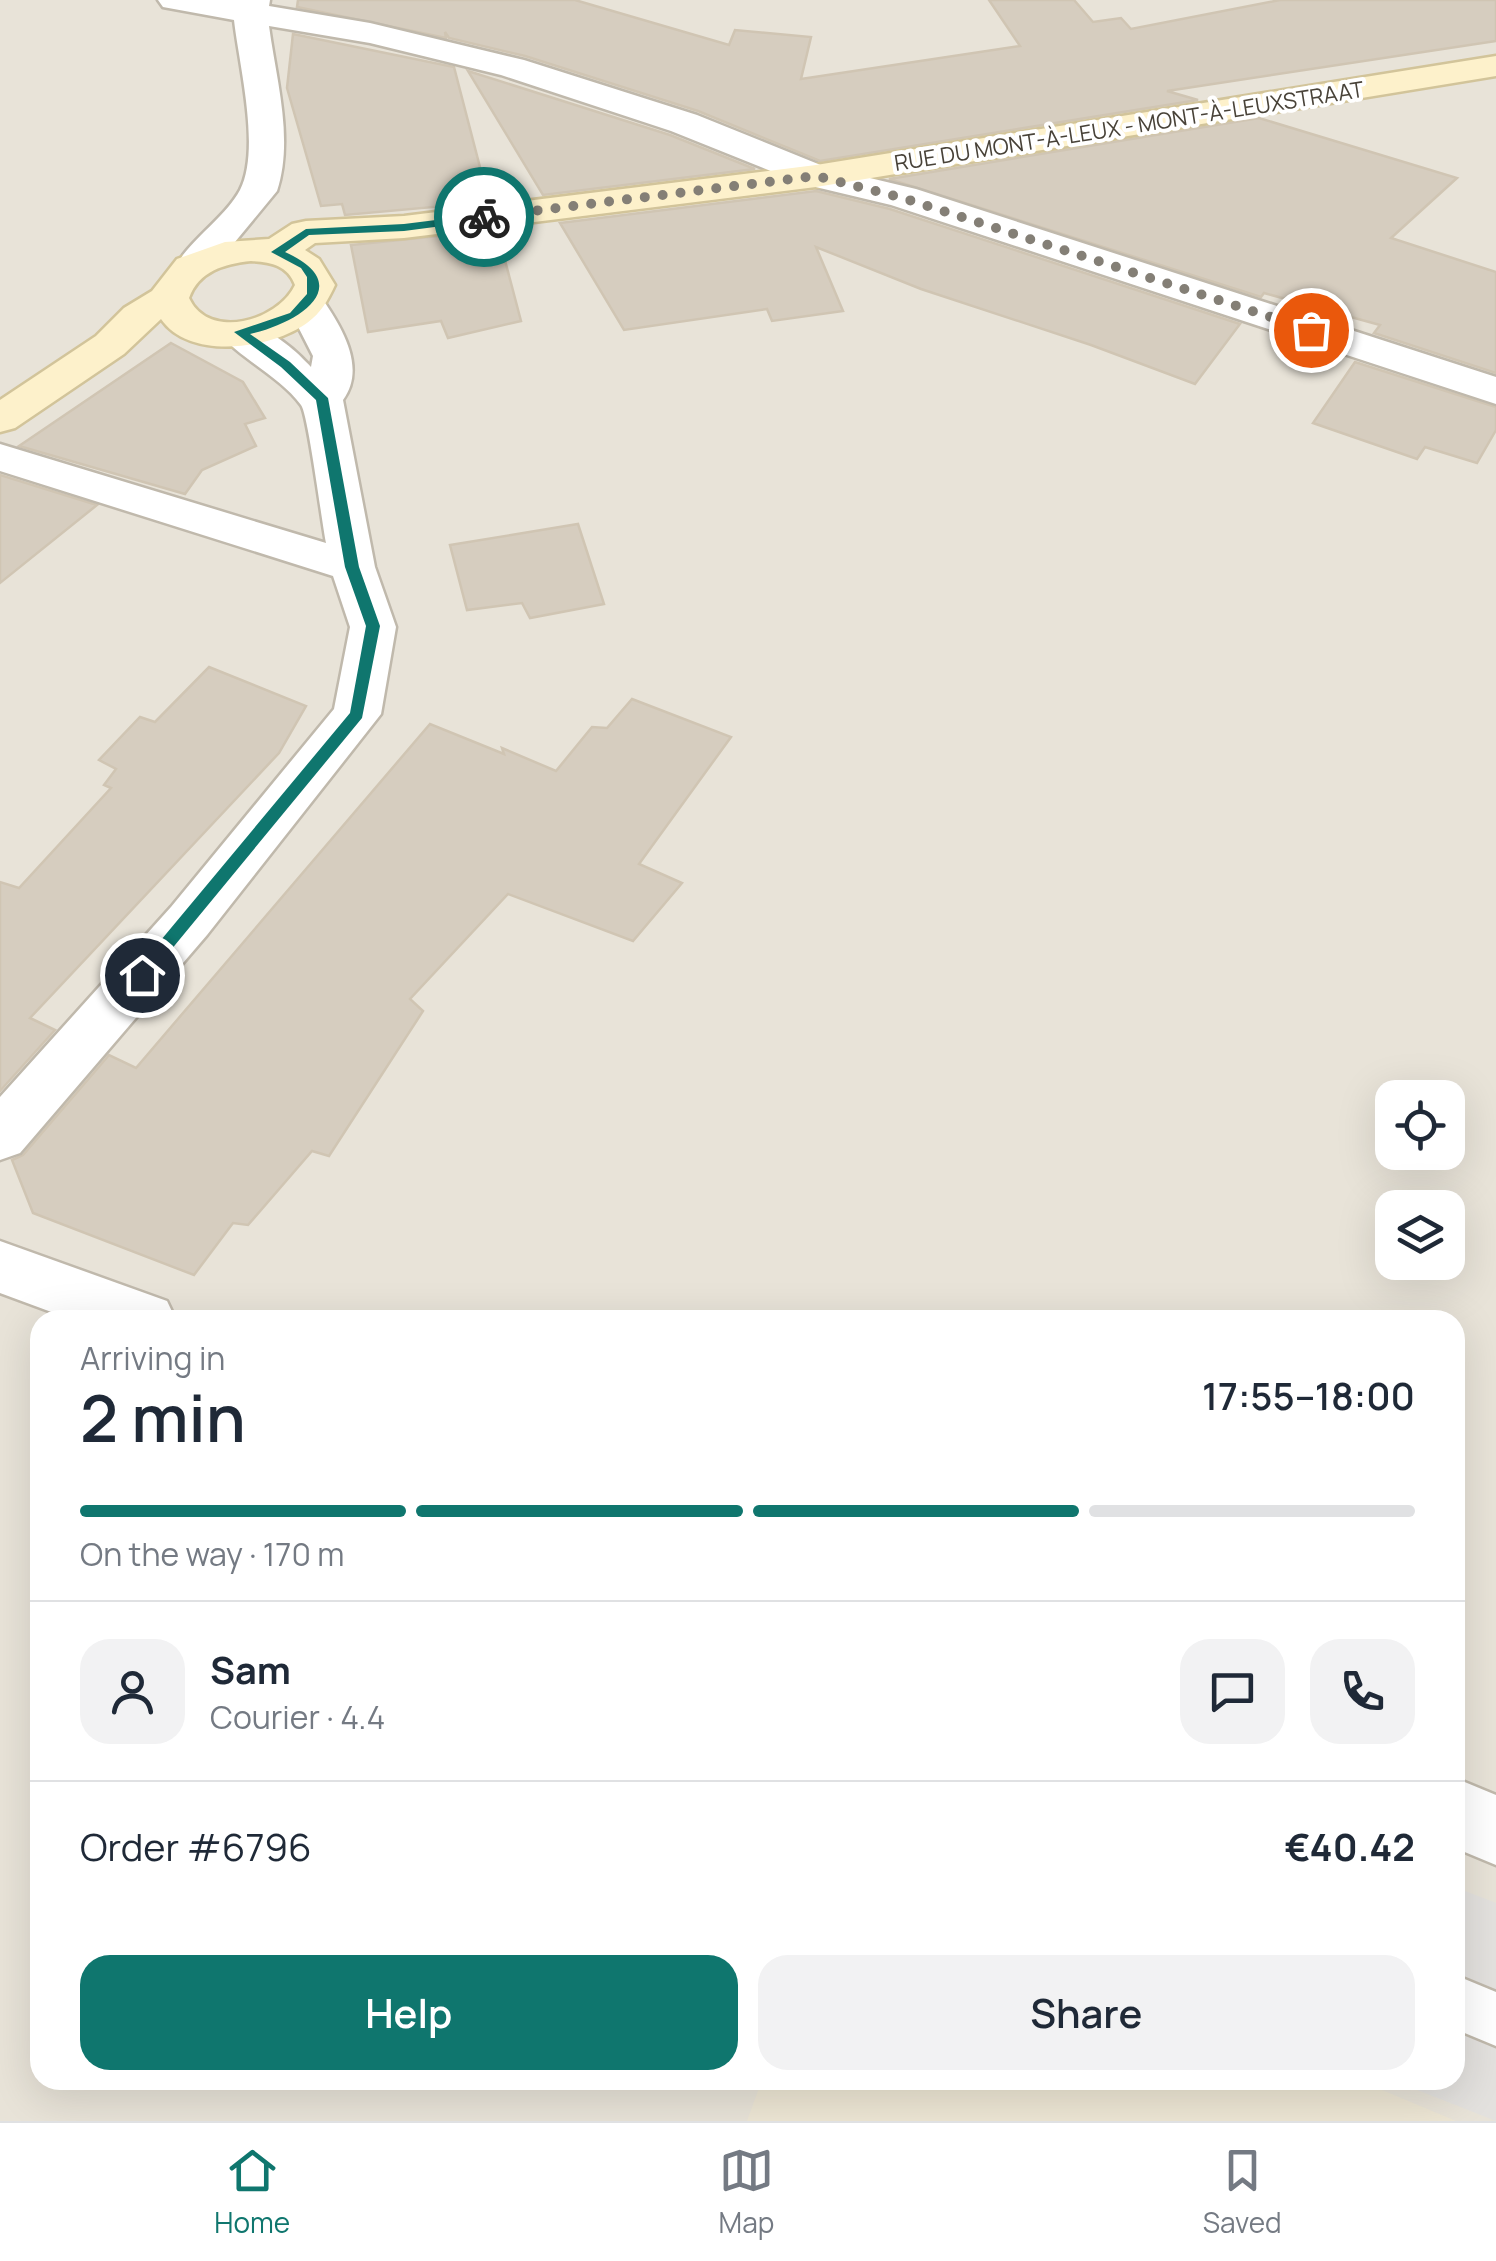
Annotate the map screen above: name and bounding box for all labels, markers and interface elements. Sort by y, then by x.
street label: RUE DU MONT-À-LEUX - MONT-À-LEUXSTRAAT [892,74,1366,178]
courier [434,167,534,267]
icon: bike [457,190,512,245]
pin [1269,288,1354,373]
icon: bag [1284,303,1339,358]
pin [100,933,185,1018]
icon: home [115,948,170,1003]
map controls [1375,1080,1465,1280]
button: locate [1375,1080,1465,1170]
button: layers [1375,1190,1465,1280]
text: Arriving in [80,1336,225,1380]
text: 17:55–18:00 [1202,1369,1415,1421]
text: 2 min [80,1373,246,1462]
text: On the way · 170 m [80,1532,344,1576]
button: person [80,1639,185,1744]
button: chat [1180,1639,1285,1744]
button: phone [1310,1639,1415,1744]
text: Sam [210,1643,291,1695]
text: Courier · 4.4 [210,1695,385,1739]
text: Order #6796 [80,1820,312,1872]
text: €40.42 [1284,1820,1415,1872]
button: Help [80,1955,738,2070]
button: Share [758,1955,1415,2070]
tab: Home [214,2143,290,2241]
tab: Map [719,2143,774,2241]
tab: Saved [1203,2143,1282,2241]

